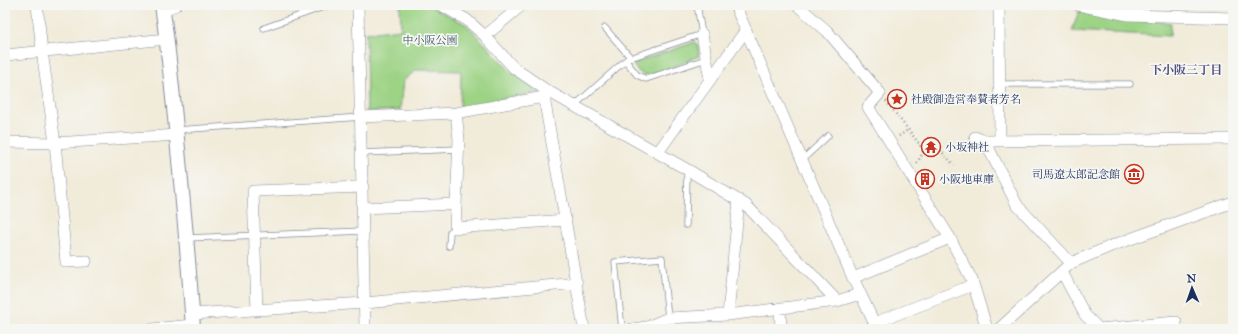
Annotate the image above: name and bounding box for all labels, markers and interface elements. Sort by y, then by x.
park label: 中小阪公園 [403,34,458,47]
district label: 下小阪三丁目 [1150,63,1222,77]
place icon: 社殿御造営奉賛者芳名 [886,88,908,110]
place label: 社殿御造営奉賛者芳名 [911,93,1021,106]
temple icon: 小坂神社 [920,136,942,158]
place label: 小坂神社 [945,141,989,154]
museum icon: 司馬遼太郎記念館 [1123,163,1145,185]
building icon: 小阪地車庫 [914,168,936,190]
place label: 司馬遼太郎記念館 [1032,168,1120,181]
place label: 小阪地車庫 [939,173,994,186]
north arrow [1172,268,1212,308]
text: N [1187,272,1197,285]

